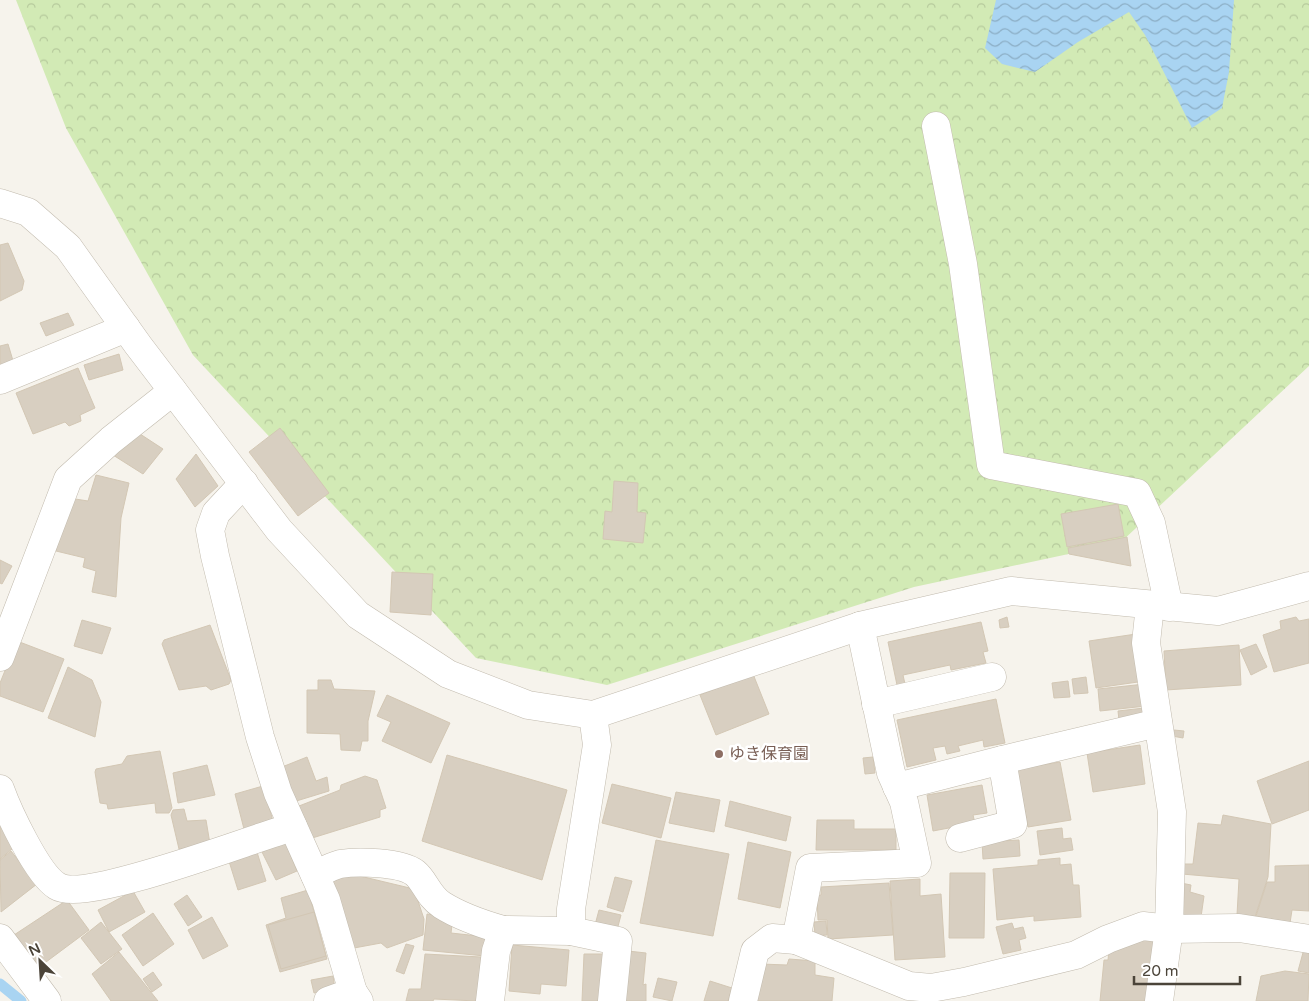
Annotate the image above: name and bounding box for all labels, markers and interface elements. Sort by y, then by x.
place label: ゆき保育園 [729,744,809,764]
marker: ゆき保育園 [713,748,725,760]
north arrow [15,936,65,986]
text: N [26,940,43,960]
scale bar [1134,954,1240,986]
text: 20 m [1142,962,1179,980]

